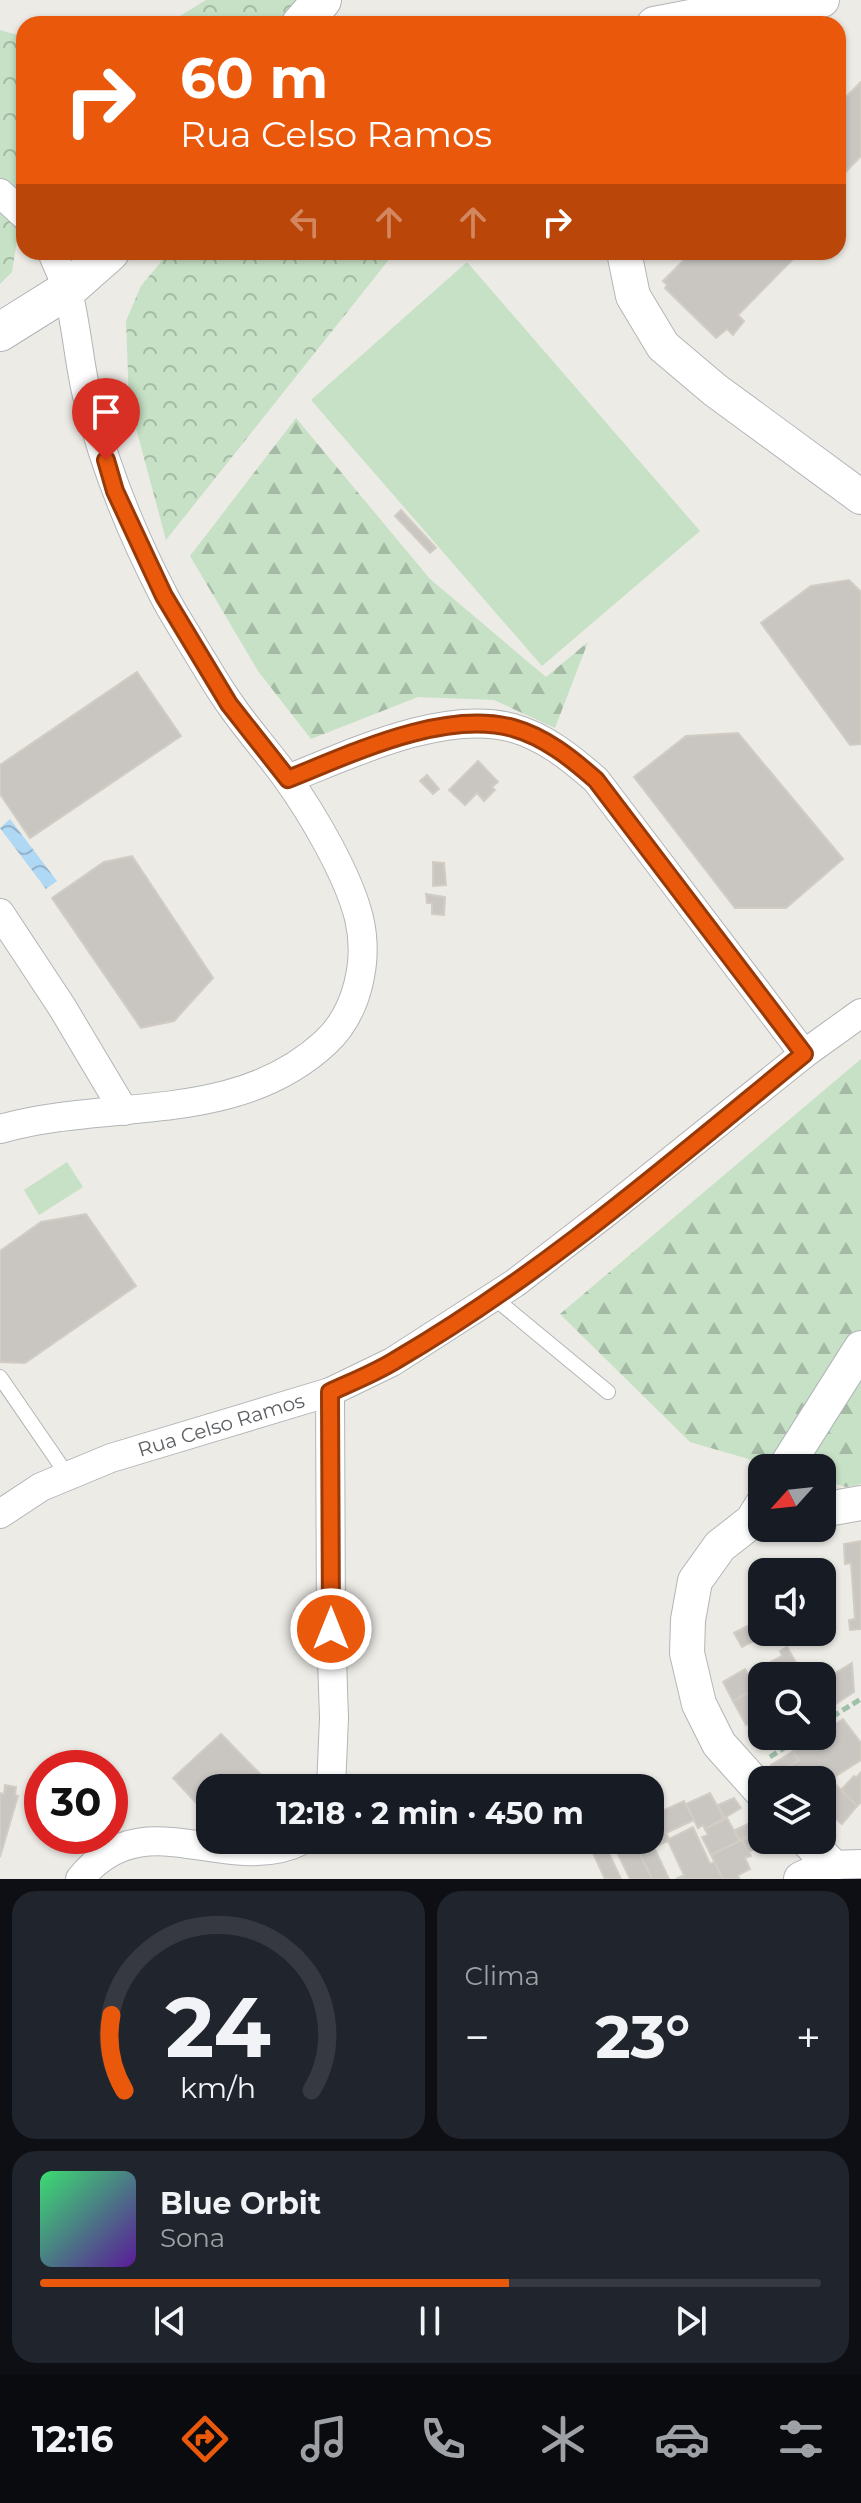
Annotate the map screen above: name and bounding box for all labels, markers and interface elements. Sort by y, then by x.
text: 60 m [180,44,328,112]
icon: right [48,48,152,152]
text: Rua Celso Ramos [180,112,492,156]
icon: left [283,200,327,244]
icon: ahead [367,200,411,244]
icon: ahead [451,200,495,244]
icon: right [535,200,579,244]
pin [72,378,140,460]
icon: arrive [84,390,128,434]
street label: Rua Celso Ramos [135,1388,308,1462]
north arrow [748,1454,836,1542]
map controls [748,1454,836,1854]
button: sound [748,1558,836,1646]
position arrow [289,1587,373,1671]
button: search [748,1662,836,1750]
speed limit sign: 30 [24,1750,128,1854]
button: layers [748,1766,836,1854]
text: 12:18 · 2 min · 450 m [276,1795,584,1832]
text: Clima [465,1960,540,1992]
text: 24 [165,1976,271,2078]
text: 23° [595,2000,690,2073]
text: − [465,2010,490,2064]
text: + [796,2010,821,2064]
text: km/h [180,2070,256,2105]
text: Blue Orbit [160,2185,321,2222]
text: Sona [160,2222,225,2254]
icon: previous [148,2299,192,2343]
icon: pause [408,2299,452,2343]
icon: next [669,2299,713,2343]
icon: directions [177,2411,233,2467]
icon: music [296,2411,352,2467]
icon: phone [415,2411,471,2467]
icon: climate [535,2411,591,2467]
icon: car [654,2411,710,2467]
icon: filters [773,2411,829,2467]
text: 12:16 [32,2417,113,2461]

